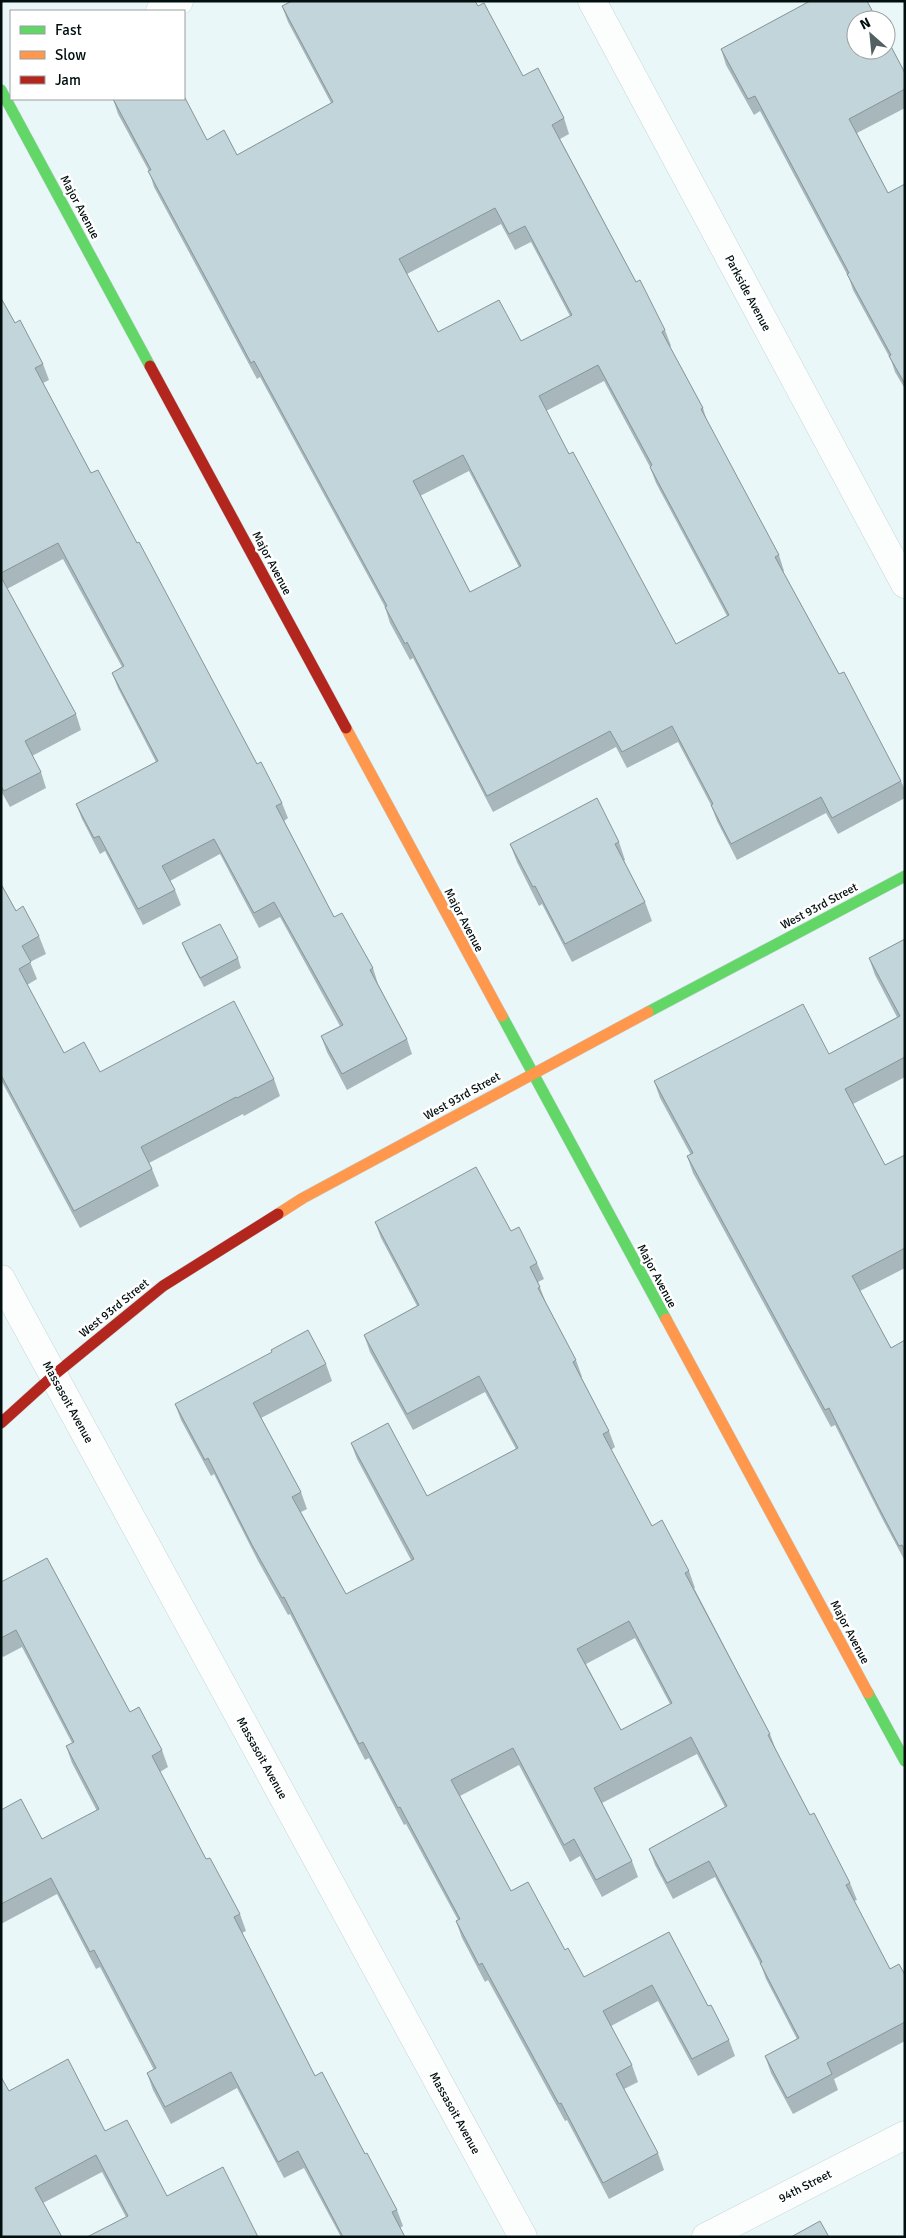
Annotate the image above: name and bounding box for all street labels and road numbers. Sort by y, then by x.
street label: Major Avenue [57,173,103,242]
street label: Parkside Avenue [721,253,774,334]
street label: Major Avenue [249,529,295,598]
street label: West 93rd Street [778,880,860,933]
street label: Major Avenue [441,886,487,955]
street label: West 93rd Street [421,1069,503,1124]
street label: Major Avenue [634,1242,680,1311]
street label: West 93rd Street [76,1276,152,1341]
street label: Massasoit Avenue [39,1359,96,1446]
street label: Major Avenue [827,1598,873,1667]
street label: Massasoit Avenue [233,1715,290,1802]
street label: Massasoit Avenue [426,2070,483,2157]
street label: 94th Street [776,2167,834,2206]

